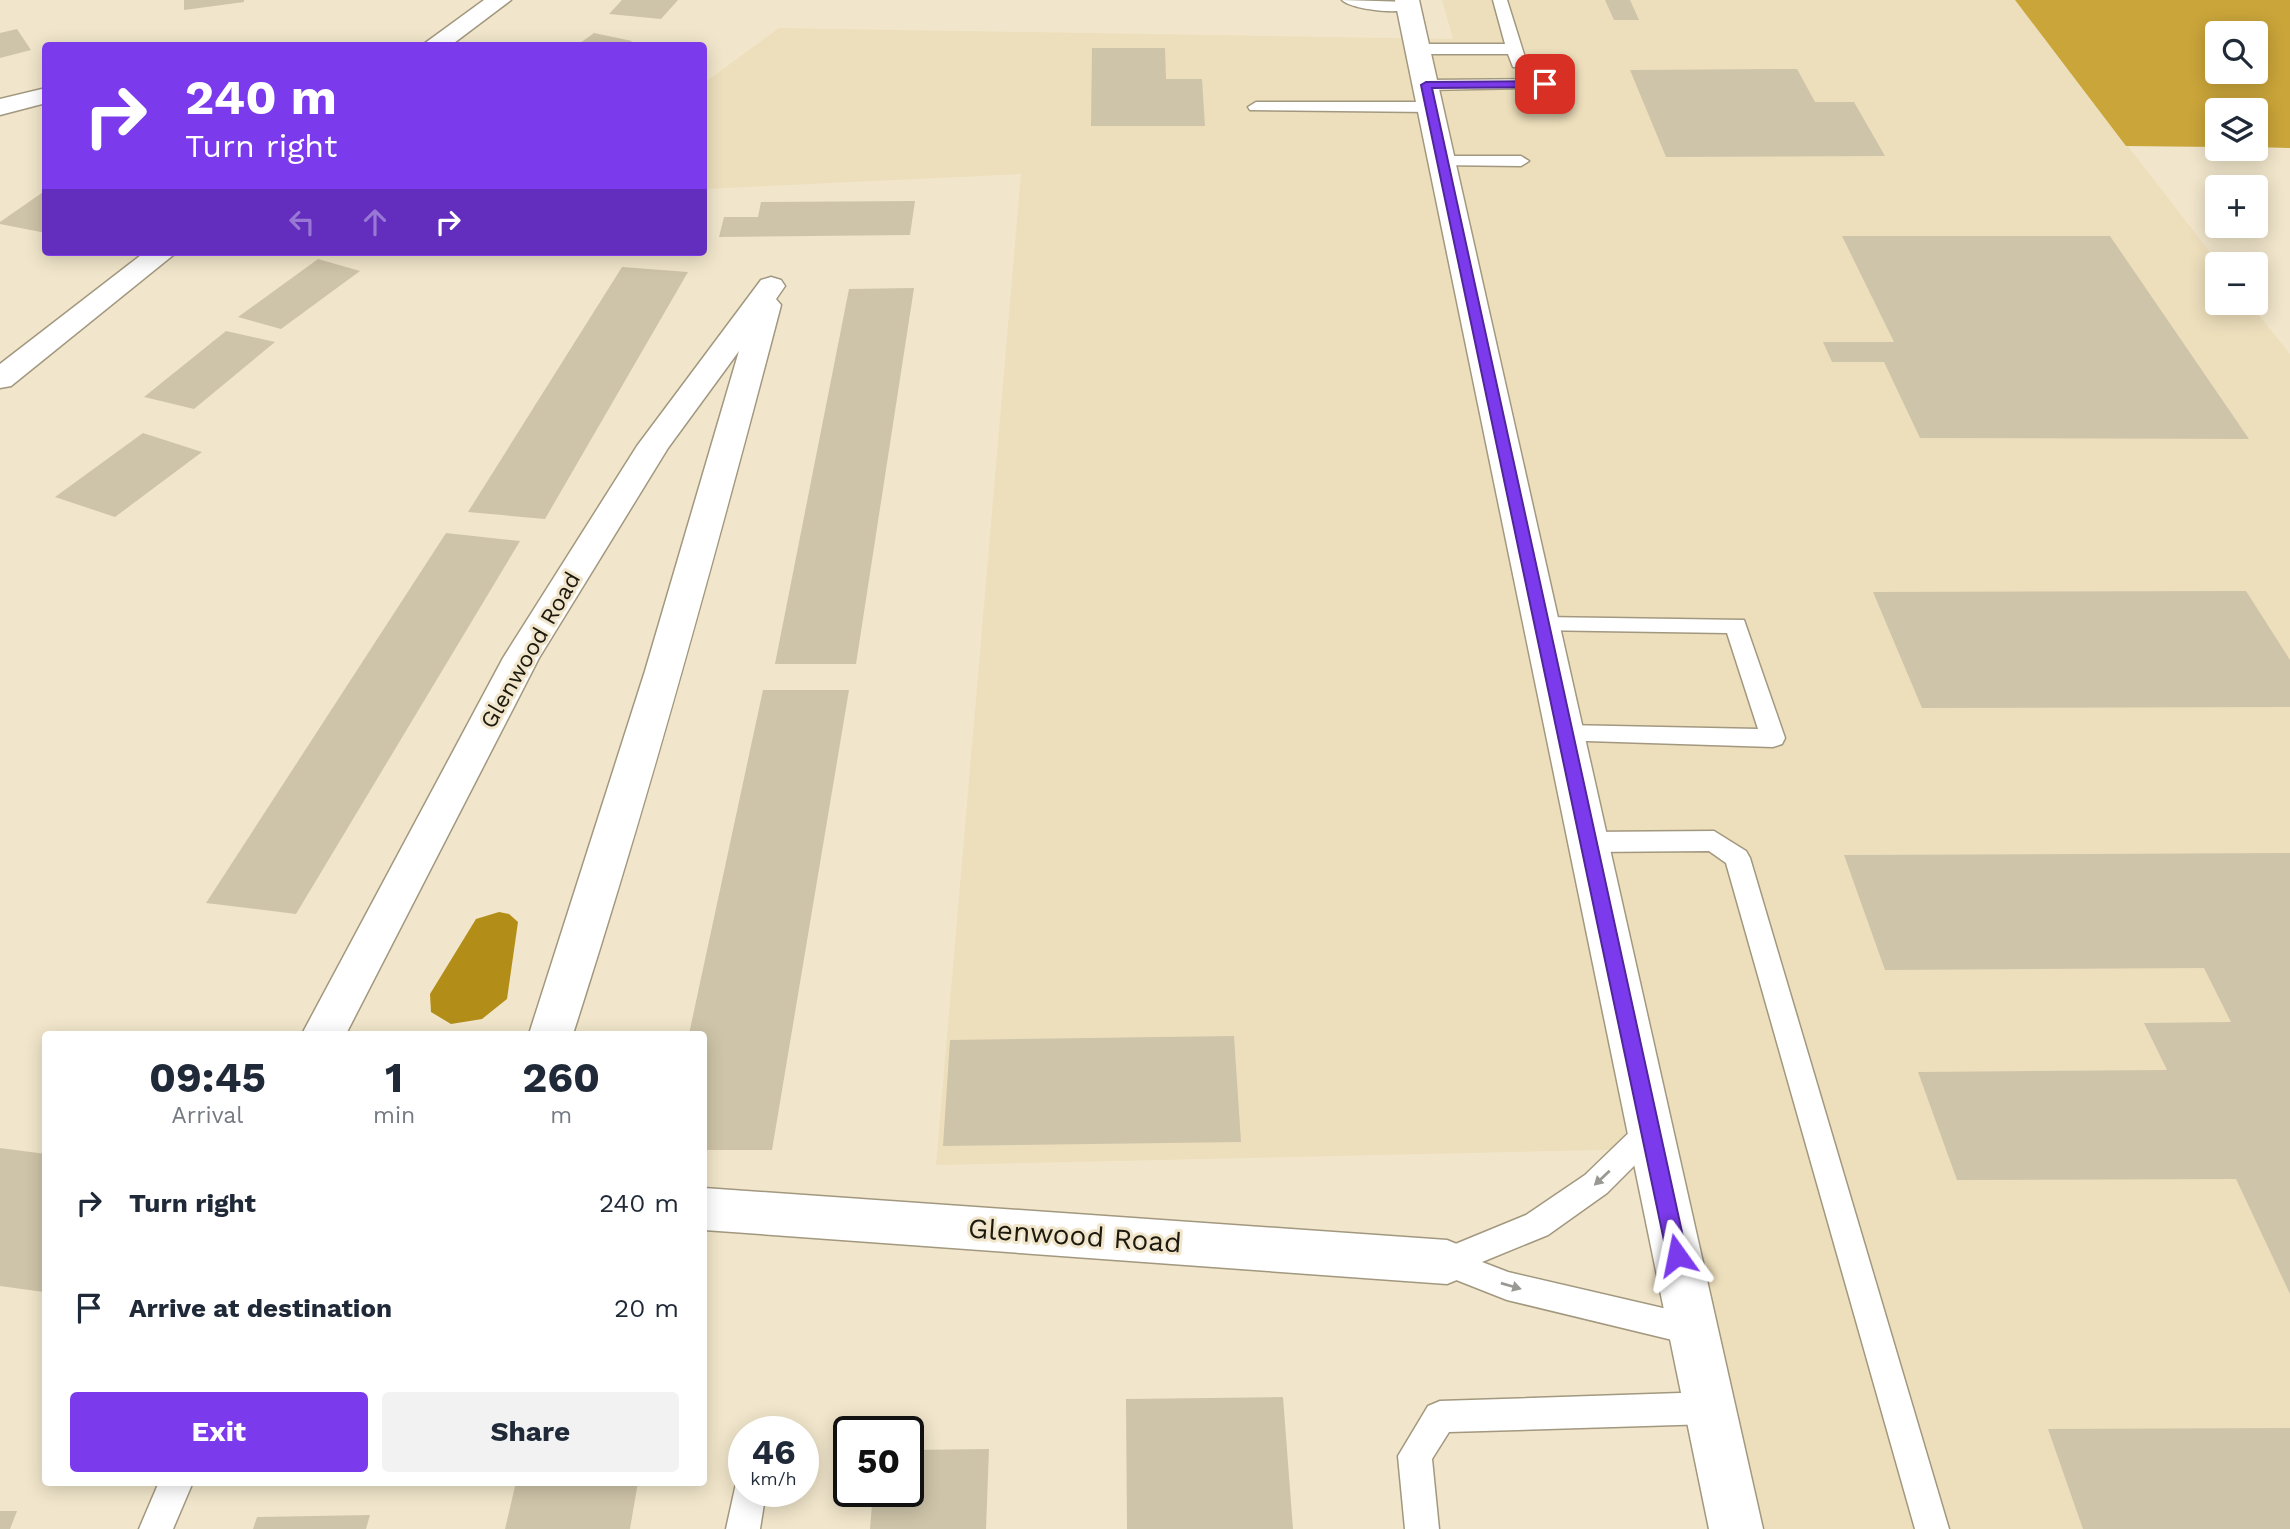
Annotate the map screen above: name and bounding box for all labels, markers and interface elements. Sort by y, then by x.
map controls [2205,21,2268,315]
button: search [2205,21,2268,84]
pin [1515,54,1575,114]
icon: arrive [1526,65,1564,103]
text: 240 m [185,68,337,126]
icon: right [70,70,161,161]
button: layers [2205,98,2268,161]
text: Turn right [185,127,337,165]
button: + [2205,175,2268,238]
icon: left [283,203,321,241]
icon: ahead [356,203,394,241]
icon: right [429,203,467,241]
button: − [2205,252,2268,315]
street label: Glenwood Road [475,567,586,733]
text: 09:45 [149,1053,266,1102]
text: 1 [385,1053,403,1102]
text: 260 [522,1053,600,1102]
text: Arrival [172,1102,243,1129]
text: min [373,1102,415,1129]
text: m [550,1102,572,1129]
one-way arrow [1594,1169,1611,1185]
icon: right [70,1184,108,1222]
text: Turn right [129,1188,256,1218]
text: 240 m [599,1188,679,1218]
street label: Glenwood Road [967,1212,1183,1259]
position arrow [1640,1218,1714,1292]
one-way arrow [1500,1282,1521,1292]
icon: arrive [70,1289,108,1327]
text: Arrive at destination [129,1293,392,1323]
text: 20 m [614,1293,679,1323]
button: Exit [70,1392,368,1472]
button: Share [382,1392,679,1472]
speed limit sign: 50 [833,1416,924,1507]
text: 46 [751,1431,796,1473]
text: km/h [750,1468,797,1489]

